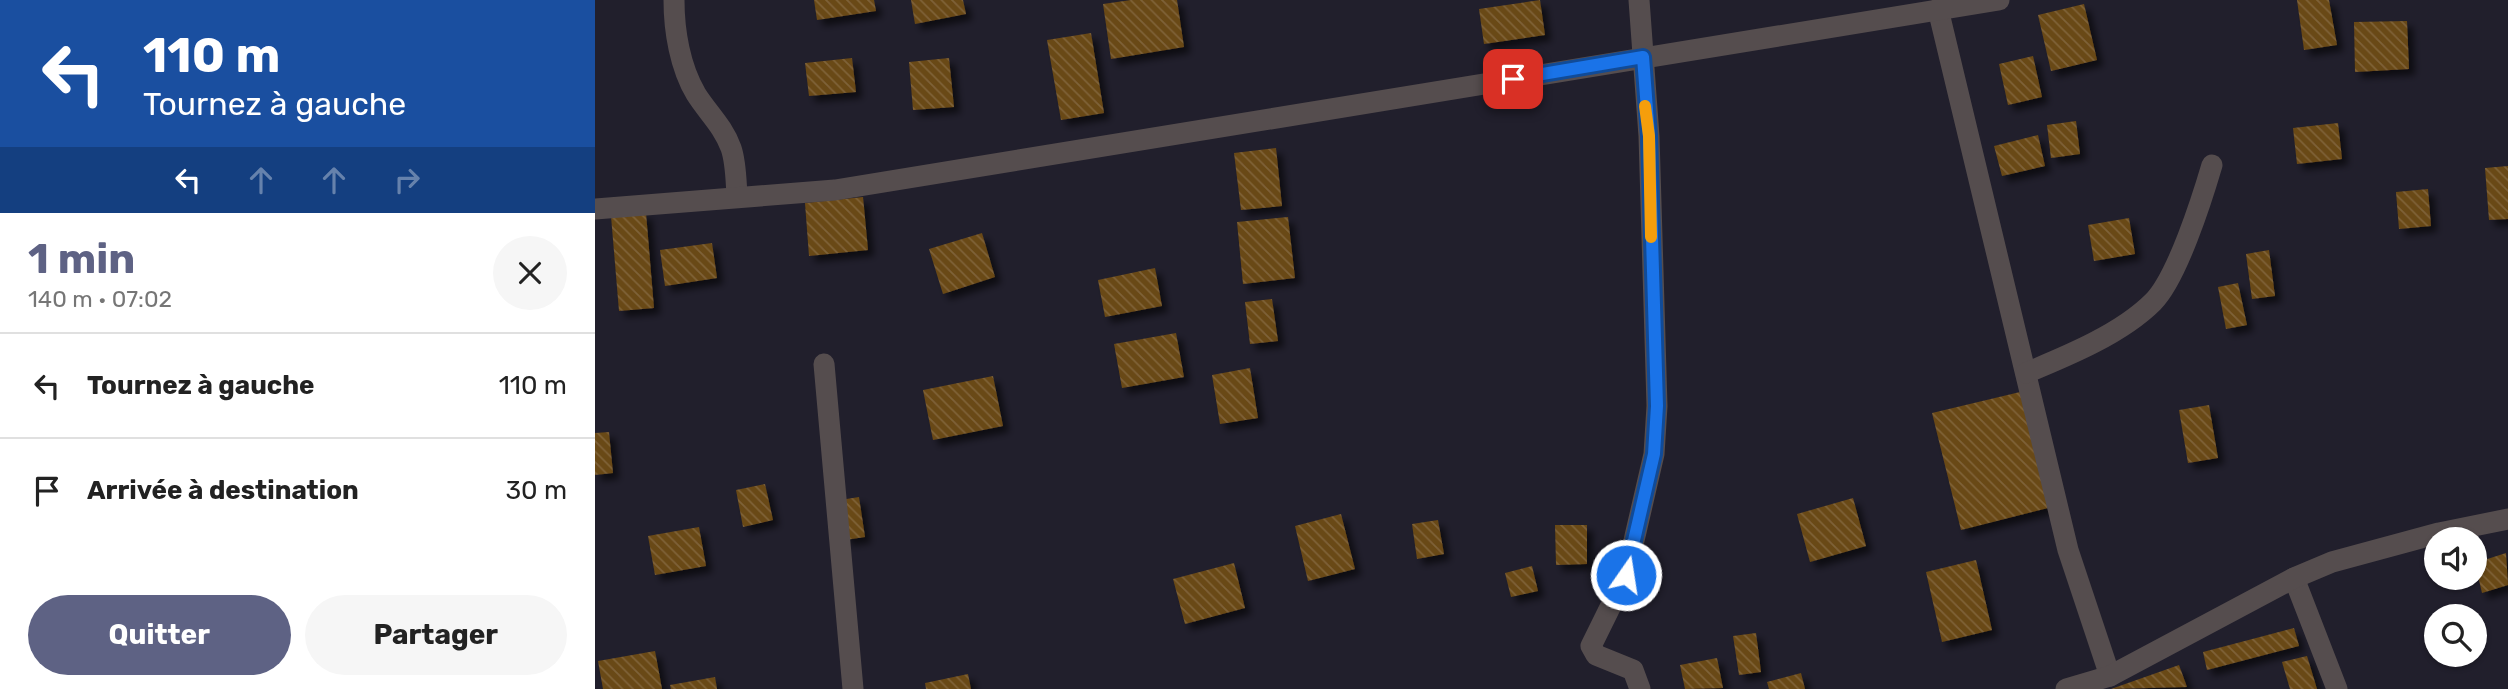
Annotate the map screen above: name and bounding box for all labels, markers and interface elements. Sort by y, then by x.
text: 110 m [143,26,280,84]
icon: left [28,28,119,119]
pin [1483,49,1543,109]
icon: arrive [1494,60,1532,98]
text: Tournez à gauche [143,85,406,123]
icon: left [169,161,207,199]
icon: ahead [242,161,280,199]
icon: ahead [315,161,353,199]
icon: right [388,161,426,199]
text: 1 min [28,234,135,284]
button: close [493,236,567,310]
text: 140 m · 07:02 [28,285,172,313]
icon: left [28,367,66,405]
text: Tournez à gauche [87,370,315,401]
text: 110 m [499,370,567,401]
icon: arrive [28,472,66,510]
text: Arrivée à destination [87,475,359,506]
text: 30 m [505,475,567,506]
map controls [2424,527,2487,667]
button: sound [2424,527,2487,590]
position arrow [1589,538,1663,612]
button: Quitter [28,595,291,675]
button: Partager [305,595,567,675]
button: search [2424,604,2487,667]

